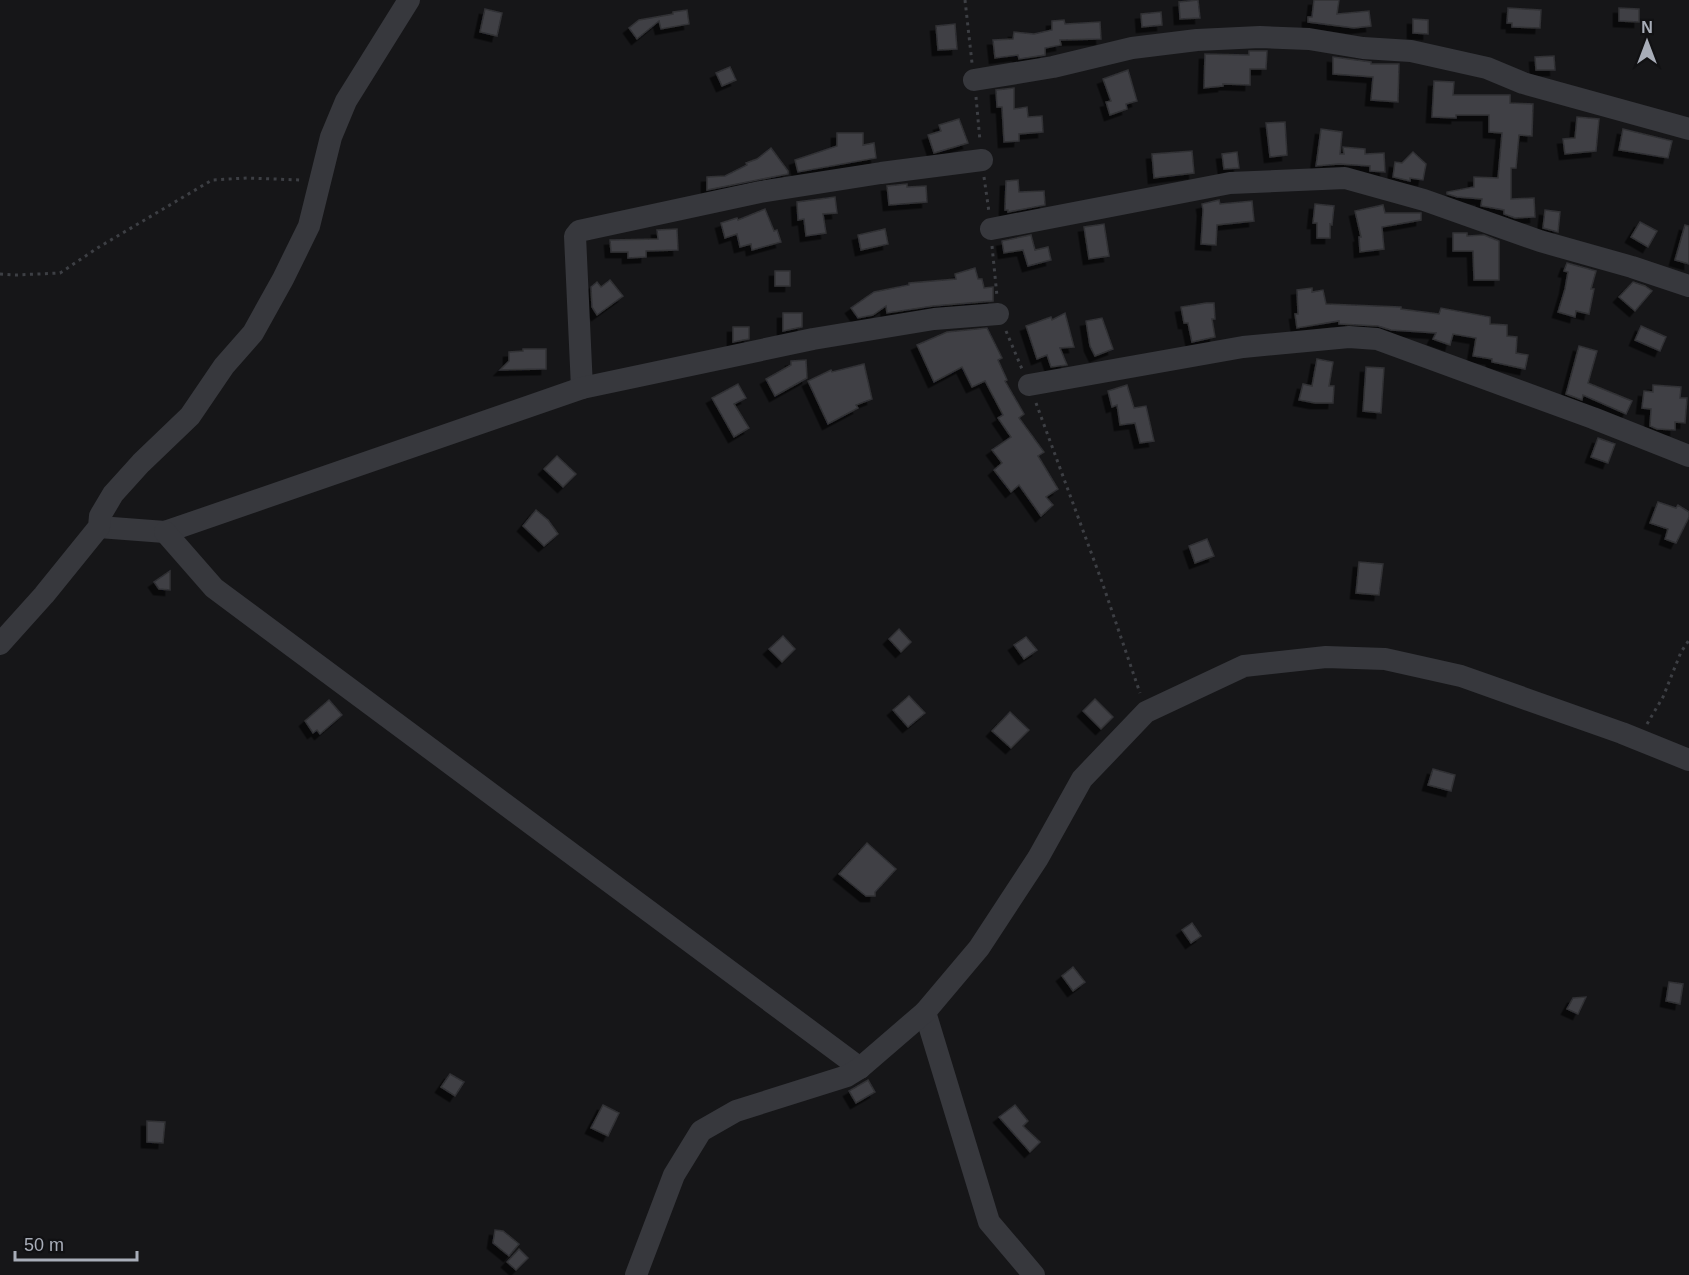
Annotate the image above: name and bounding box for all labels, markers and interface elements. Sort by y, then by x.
north arrow [1617,12,1677,72]
text: N [1641,19,1653,36]
scale bar [15,1224,136,1262]
text: 50 m [24,1235,64,1255]

